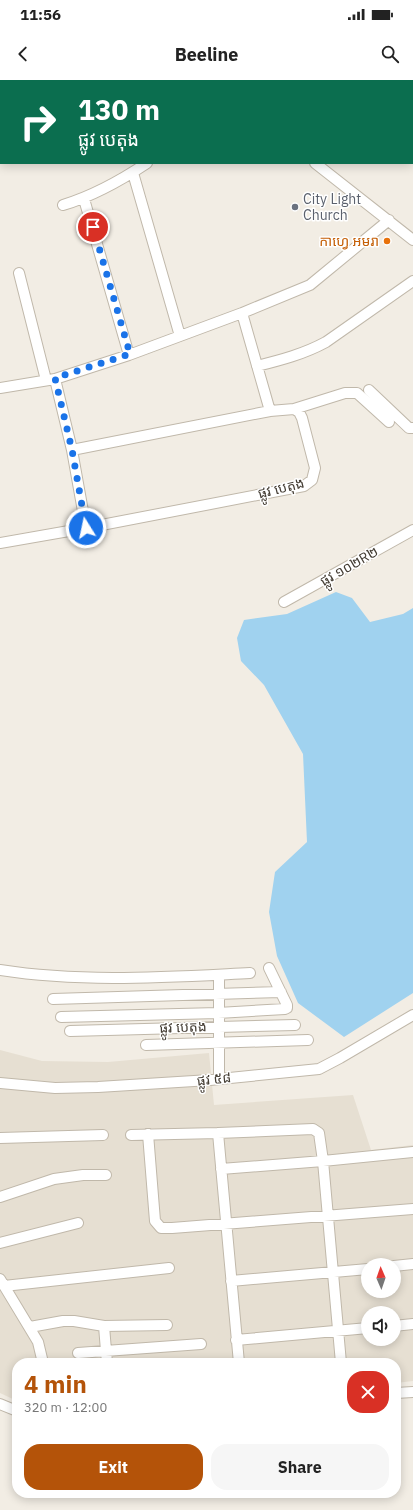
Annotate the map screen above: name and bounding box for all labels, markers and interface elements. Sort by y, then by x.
text: 11:56 [20,5,61,24]
icon: back [12,43,34,65]
text: Beeline [175,43,238,66]
icon: search [379,43,401,65]
text: 130 m [78,91,160,128]
icon: right [12,96,64,148]
text: ផ្លូវ បេតុង [78,128,139,151]
place label: City Light Church [303,190,361,224]
marker: City Light Church [290,202,300,212]
pin [76,210,110,244]
icon: arrive [82,216,104,238]
place label: កាហ្វេ អមរា [319,232,379,250]
marker: កាហ្វេ អមរា [382,236,392,246]
street label: ផ្លូវ បេតុង [256,474,307,506]
position arrow [65,507,107,549]
street label: ផ្លូវ ១០២R២ [317,542,383,593]
street label: ផ្លូវ បេតុង [159,1017,207,1040]
street label: ផ្លូវ ៥៨ [196,1068,232,1093]
north arrow [361,1258,401,1298]
map controls [361,1258,401,1346]
button: sound [361,1306,401,1346]
text: 4 min [24,1368,87,1400]
button: close [347,1371,389,1413]
text: 320 m · 12:00 [24,1399,107,1416]
button: Exit [24,1444,203,1490]
button: Share [211,1444,389,1490]

